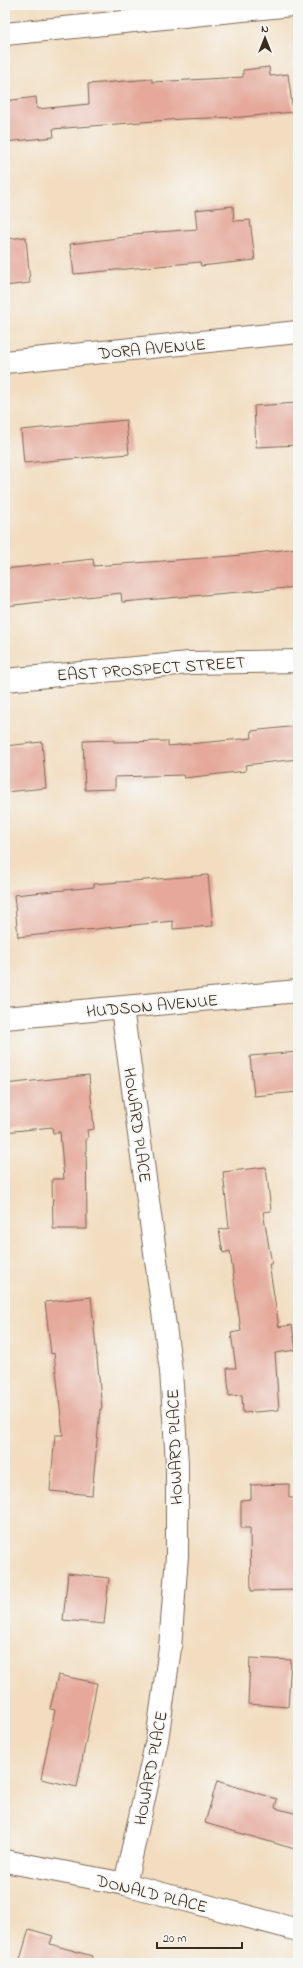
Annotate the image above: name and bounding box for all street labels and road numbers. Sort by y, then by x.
street label: DORA AVENUE [96,332,207,367]
street label: EAST PROSPECT STREET [56,650,247,689]
street label: HUDSON AVENUE [85,988,219,1025]
street label: HOWARD PLACE [116,1066,157,1184]
street label: HOWARD PLACE [161,1389,190,1505]
street label: HOWARD PLACE [128,1709,175,1828]
street label: DONALD PLACE [92,1868,210,1920]

